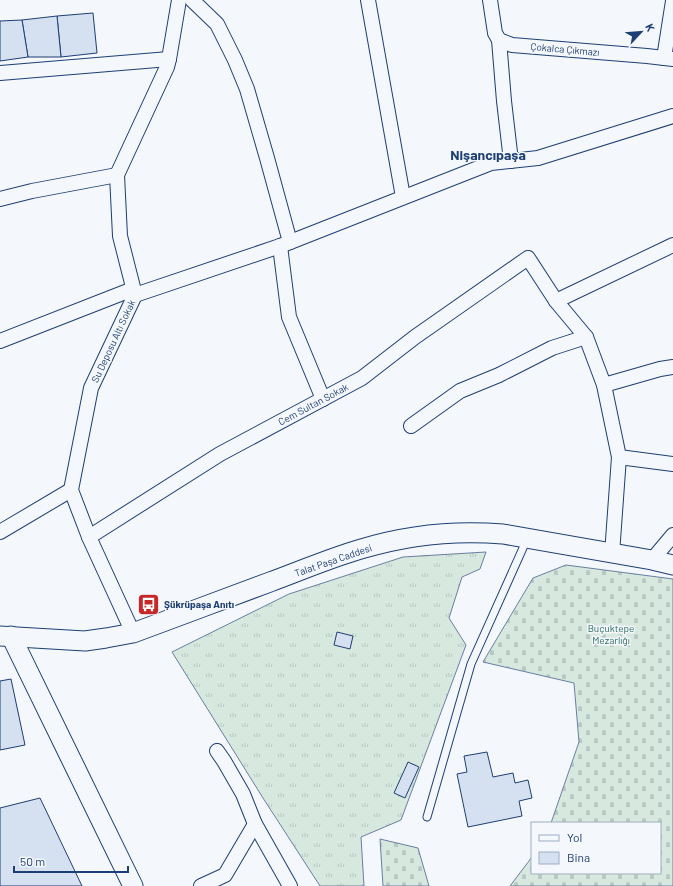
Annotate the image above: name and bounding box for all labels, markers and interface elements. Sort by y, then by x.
north arrow [621,12,661,52]
text: K [643,21,658,33]
street label: Çokalca Çıkmazı [530,40,600,58]
district label: Nişancıpaşa [450,146,526,163]
street label: Su Deposu Altı Sokak [88,298,138,384]
street label: Cem Sultan Sokak [276,380,350,428]
street label: Talat Paşa Caddesi [293,541,373,579]
bus stop icon: Şükrüpaşa Anıtı [135,591,161,617]
place label: Şükrüpaşa Anıtı [164,598,234,610]
park label: Buçuktepe Mezarlığı [588,622,634,646]
legend [531,822,661,874]
text: Yol [567,830,582,844]
scale bar [14,848,128,874]
text: Bina [567,850,590,864]
text: 50 m [20,854,45,868]

